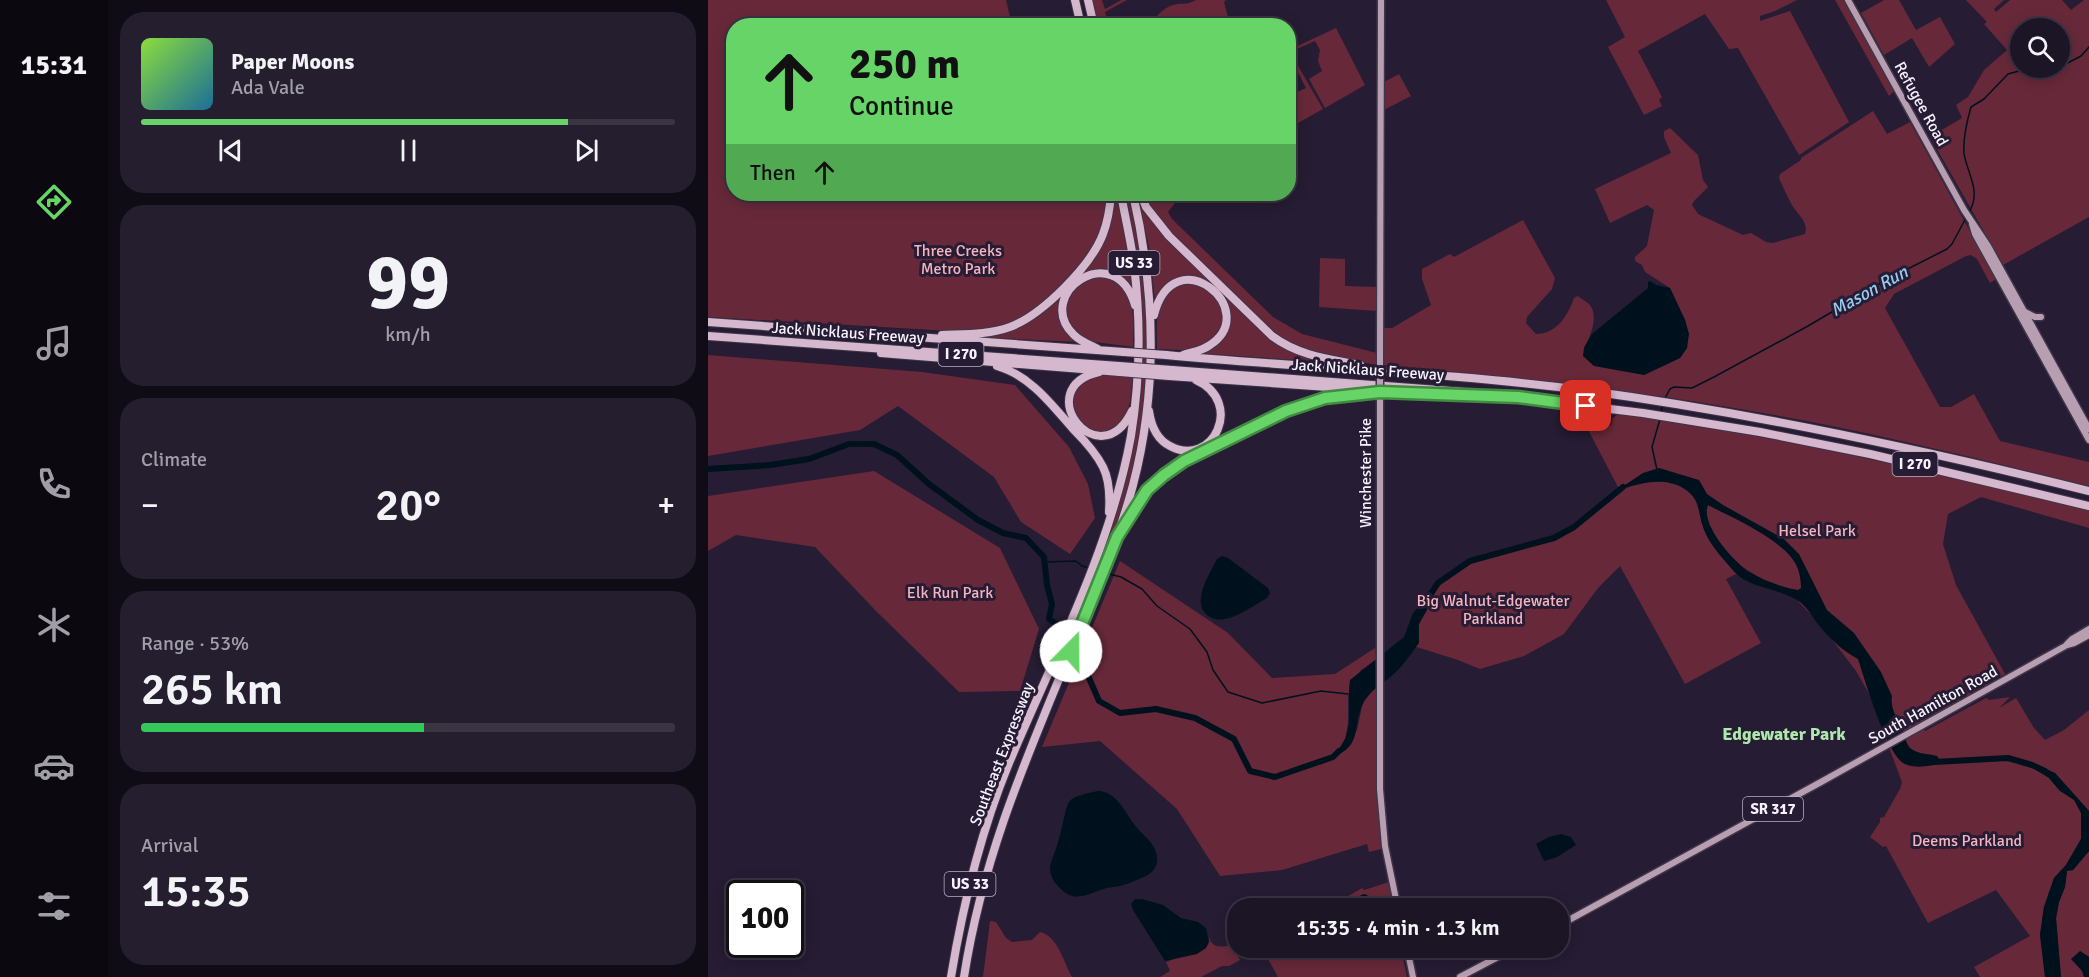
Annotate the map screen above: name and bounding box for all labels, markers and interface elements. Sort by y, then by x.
map controls [2010,18,2070,78]
button: search [2010,18,2070,78]
text: 250 m [849,39,960,90]
icon: ahead [750,42,828,120]
text: Paper Moons [231,48,354,75]
text: 15:31 [21,49,87,82]
street label: Refugee Road [1890,58,1952,150]
text: Ada Vale [231,75,305,100]
text: Continue [849,90,954,123]
icon: previous [214,134,247,167]
icon: pause [392,134,425,167]
icon: next [570,134,603,167]
icon: ahead [808,156,841,189]
text: Then [750,159,796,186]
icon: directions [33,181,75,223]
text: 99 [366,235,450,331]
park label: Three Creeks Metro Park [914,241,1002,279]
road number: US 33 [1108,251,1160,275]
water label: Mason Run [1827,260,1912,321]
street label: Jack Nicklaus Freeway [771,318,925,348]
icon: music [33,322,75,364]
text: km/h [385,322,431,347]
road number: I 270 [938,342,984,366]
street label: Jack Nicklaus Freeway [1291,355,1445,385]
pin [1560,380,1611,431]
icon: arrive [1569,389,1602,422]
street label: Winchester Pike [1356,418,1376,528]
text: Climate [141,447,207,472]
road number: I 270 [1892,452,1938,476]
icon: phone [33,463,75,505]
text: 20° [375,478,441,533]
text: − [141,485,159,526]
text: + [657,485,675,526]
park label: Helsel Park [1778,521,1856,541]
park label: Elk Run Park [907,583,993,603]
park label: Big Walnut-Edgewater Parkland [1417,591,1570,629]
icon: climate [33,604,75,646]
position arrow [1039,619,1103,683]
text: Range · 53% [141,631,249,656]
street label: South Hamilton Road [1865,661,2001,749]
text: 265 km [141,662,283,717]
street label: Southeast Expressway [965,679,1039,828]
district label: Edgewater Park [1722,723,1846,745]
icon: car [33,745,75,787]
road number: SR 317 [1743,797,1803,821]
park label: Deems Parkland [1912,831,2022,851]
text: Arrival [141,833,199,858]
text: 15:35 [141,864,251,919]
road number: US 33 [944,872,996,896]
speed limit sign: 100 [726,880,804,958]
icon: filters [33,885,75,927]
text: 15:35 · 4 min · 1.3 km [1296,914,1500,941]

